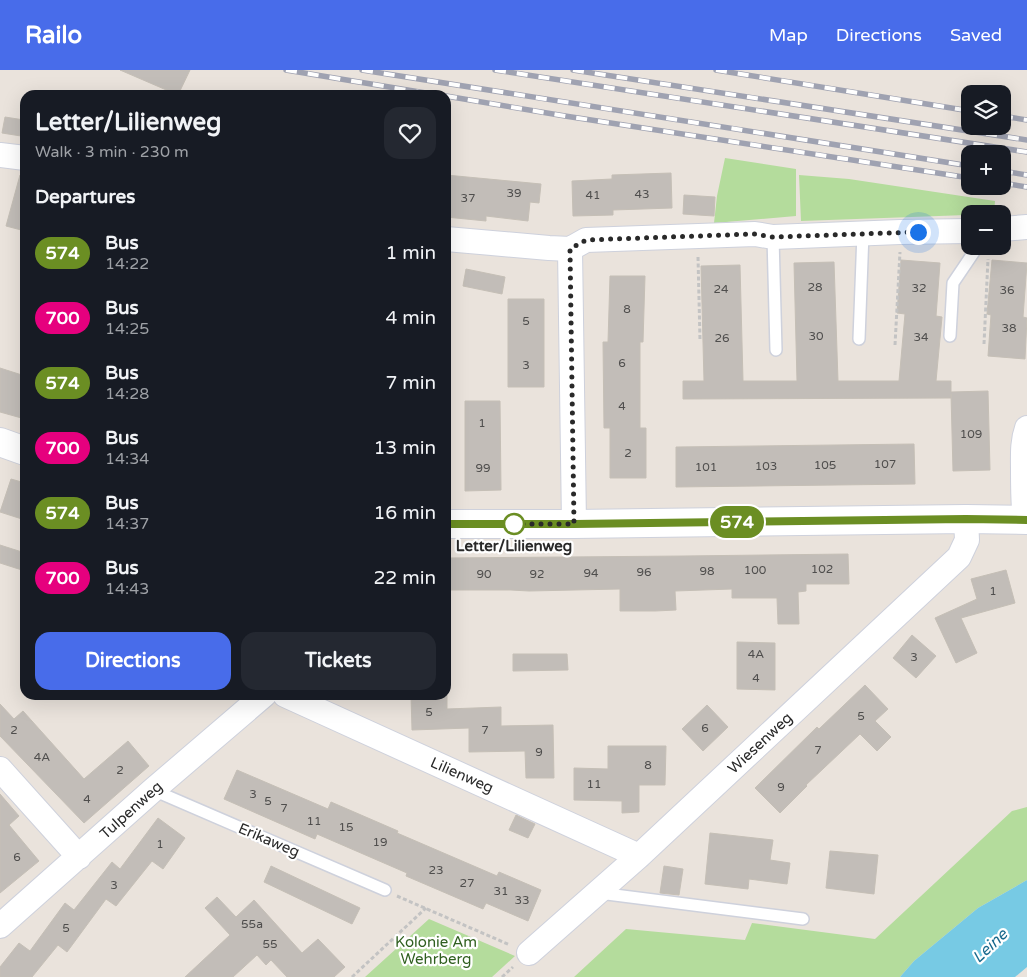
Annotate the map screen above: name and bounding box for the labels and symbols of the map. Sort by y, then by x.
house number: 39 [506,186,522,200]
house number: 43 [634,187,650,201]
house number: 41 [585,188,601,202]
house number: 37 [460,191,476,205]
your location [906,220,931,245]
house number: 28 [807,280,823,294]
house number: 32 [911,281,927,295]
house number: 24 [713,282,729,296]
house number: 36 [999,283,1015,297]
house number: 8 [623,302,631,316]
house number: 5 [522,314,530,328]
house number: 38 [1001,321,1017,335]
house number: 30 [808,329,824,343]
house number: 34 [913,330,929,344]
house number: 26 [714,331,730,345]
house number: 6 [618,356,626,370]
house number: 3 [522,358,530,372]
house number: 4 [618,399,626,413]
house number: 1 [478,416,486,430]
house number: 109 [960,427,982,441]
house number: 2 [624,446,632,460]
house number: 107 [874,457,896,471]
house number: 105 [814,458,836,472]
house number: 103 [755,459,777,473]
house number: 101 [695,460,717,474]
house number: 99 [475,461,491,475]
line badge: 574 [708,506,766,538]
marker: Letter/Lilienweg [503,513,525,535]
place label: Letter/Lilienweg [456,537,572,556]
house number: 102 [811,562,833,576]
house number: 100 [744,563,767,577]
house number: 98 [699,564,715,578]
house number: 96 [636,565,652,579]
house number: 94 [583,566,599,580]
house number: 90 [476,567,492,581]
house number: 92 [529,567,545,581]
house number: 1 [989,584,997,598]
house number: 4A [748,647,764,661]
house number: 3 [910,650,918,664]
house number: 4 [752,671,760,685]
house number: 5 [425,705,433,719]
street label: Wiesenweg [724,709,796,777]
house number: 5 [857,709,865,723]
house number: 6 [701,721,709,735]
house number: 2 [10,723,18,737]
house number: 7 [481,723,489,737]
house number: 7 [814,743,822,757]
house number: 9 [535,745,543,759]
house number: 4A [34,750,50,764]
street label: Lilienweg [428,753,496,797]
house number: 8 [644,758,652,772]
house number: 2 [116,763,124,777]
street label: Tulpenweg [96,777,166,843]
house number: 11 [586,777,602,791]
house number: 9 [777,780,785,794]
house number: 3 [249,787,257,801]
house number: 4 [83,792,91,806]
house number: 5 [264,794,272,808]
house number: 7 [280,801,288,815]
house number: 11 [306,814,322,828]
street label: Erikaweg [236,819,302,861]
house number: 15 [338,820,354,834]
house number: 19 [372,835,388,849]
house number: 1 [156,837,164,851]
house number: 6 [13,850,21,864]
house number: 23 [428,863,444,877]
house number: 27 [459,876,475,890]
house number: 3 [110,878,118,892]
house number: 31 [493,884,509,898]
house number: 33 [514,893,530,907]
house number: 55a [241,917,263,931]
house number: 5 [62,921,70,935]
water label: Leine [968,924,1013,967]
park label: Kolonie Am Wehrberg [395,933,477,968]
house number: 55 [262,937,278,951]

